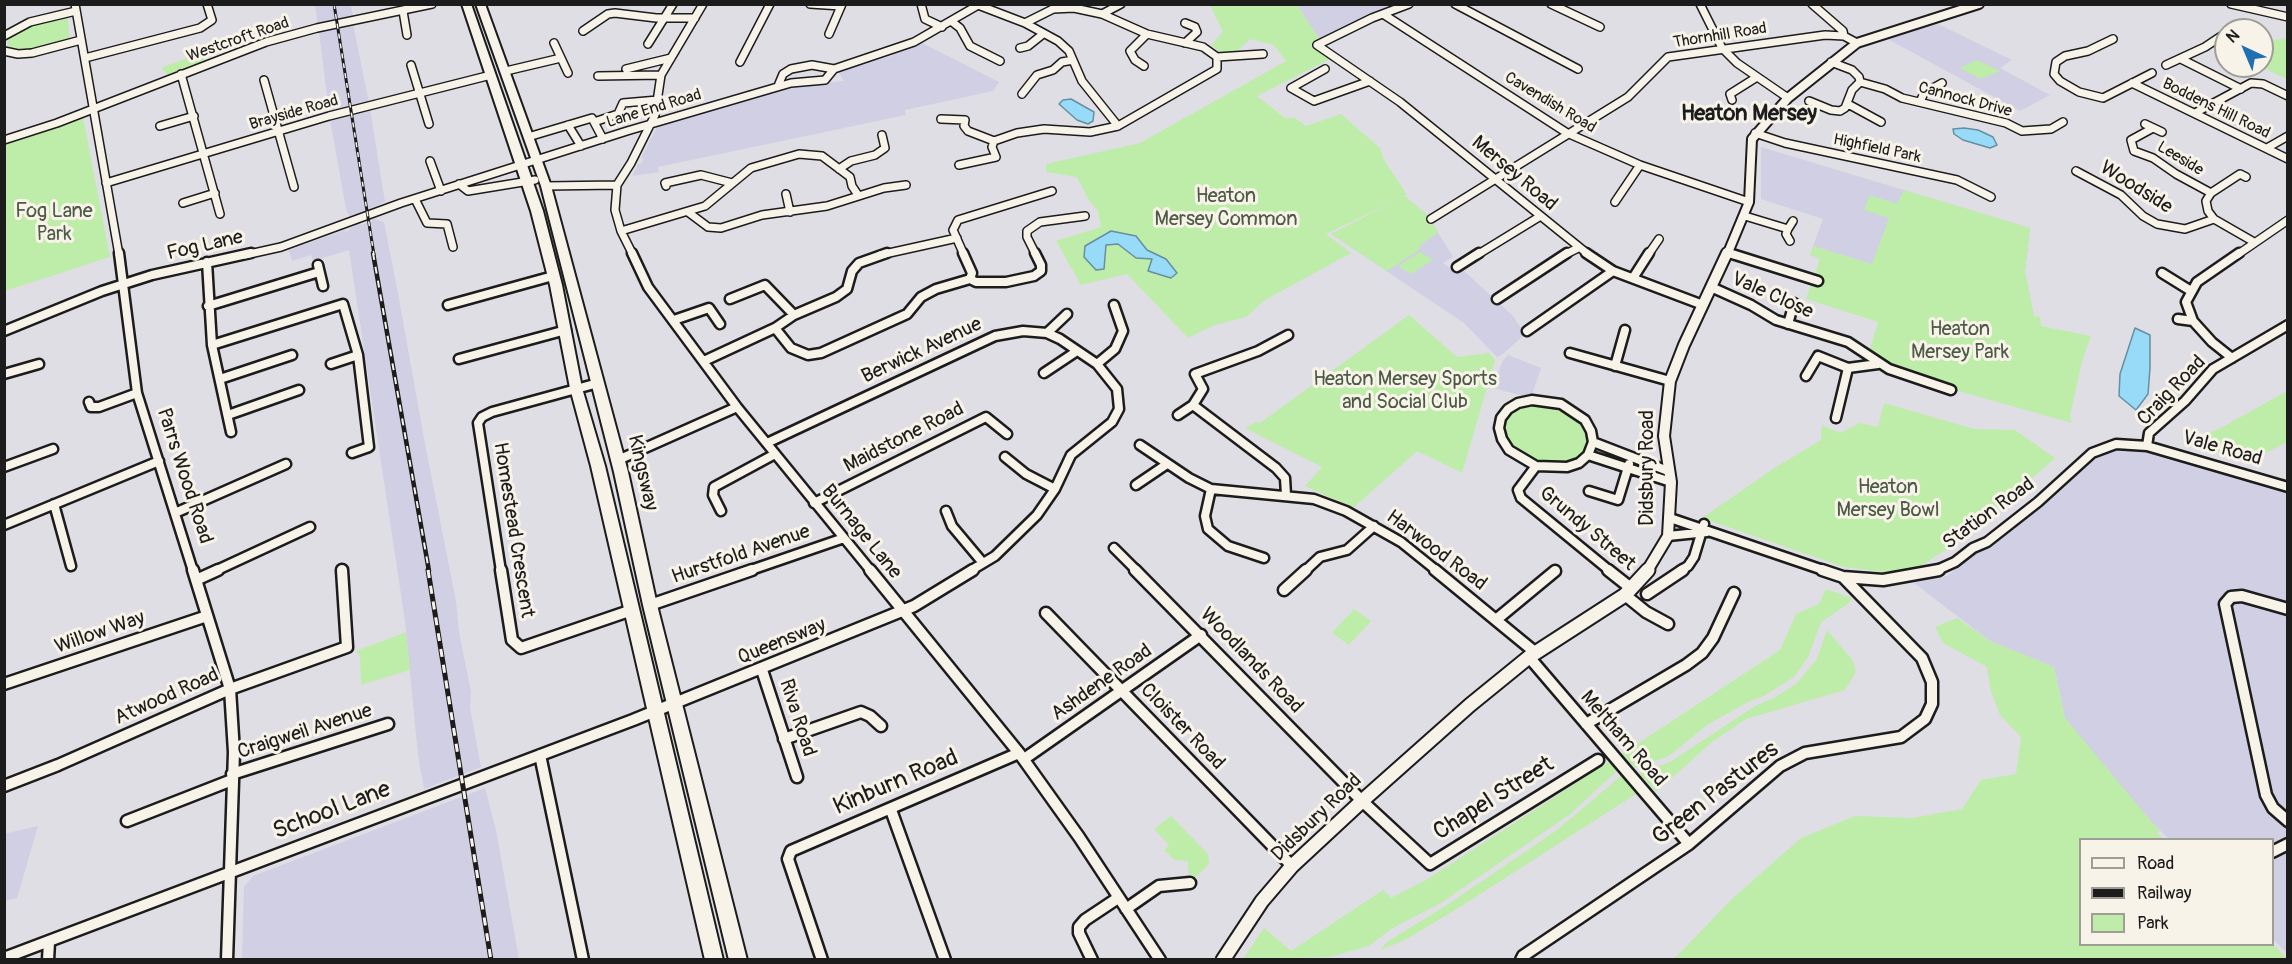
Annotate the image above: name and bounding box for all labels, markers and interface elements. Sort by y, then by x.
street label: Westcroft Road [184,14,292,66]
north arrow [2214,18,2274,78]
street label: Thornhill Road [1672,19,1768,53]
text: N [2222,26,2244,47]
street label: Cavendish Road [1501,68,1599,138]
street label: Boddens Hill Road [2159,75,2273,143]
street label: Cannock Drive [1916,78,2014,122]
street label: Lane End Road [604,85,704,133]
street label: Brayside Road [247,91,341,135]
district label: Heaton Mersey [1681,101,1817,127]
street label: Highfield Park [1831,130,1923,168]
street label: Mersey Road [1466,131,1562,217]
street label: Leeside [2153,138,2207,180]
street label: Woodside [2095,156,2177,220]
park label: Heaton Mersey Common [1155,185,1297,232]
park label: Fog Lane Park [15,200,93,247]
street label: Fog Lane [165,226,245,266]
street label: Vale Close [1727,267,1817,325]
street label: Berwick Avenue [858,313,986,389]
park label: Heaton Mersey Park [1911,318,2009,365]
street label: Craig Road [2133,351,2211,431]
park label: Heaton Mersey Sports and Social Club [1313,368,1497,415]
street label: Maidstone Road [840,397,968,479]
street label: Parrs Wood Road [151,405,217,547]
street label: Didsbury Road [1636,410,1660,526]
street label: Vale Road [2179,426,2265,472]
street label: Kingsway [622,433,662,513]
street label: Homestead Crescent [487,441,539,619]
street label: Station Road [1938,473,2040,555]
park label: Heaton Mersey Bowl [1836,476,1940,523]
street label: Burnage Lane [816,480,906,584]
street label: Grundy Street [1534,482,1640,576]
street label: Harwood Road [1381,505,1491,597]
street label: Hurstfold Avenue [669,520,813,590]
street label: Woodlands Road [1195,603,1307,719]
street label: Willow Way [52,606,148,660]
street label: Queensway [734,613,830,671]
street label: Ashdene Road [1047,639,1157,727]
street label: Atwood Road [111,663,223,731]
street label: Riva Road [773,676,821,760]
street label: Cloister Road [1135,679,1229,775]
street label: Meltham Road [1575,686,1671,792]
street label: Craigweil Avenue [235,699,375,765]
street label: Green Pastures [1647,736,1785,852]
street label: Kinburn Road [829,744,963,822]
street label: Chapel Street [1429,751,1559,847]
street label: Didsbury Road [1267,769,1367,867]
street label: School Lane [269,775,395,847]
legend [2079,838,2274,946]
text: Road [2137,852,2174,875]
text: Railway [2137,882,2192,905]
text: Park [2137,912,2169,935]

